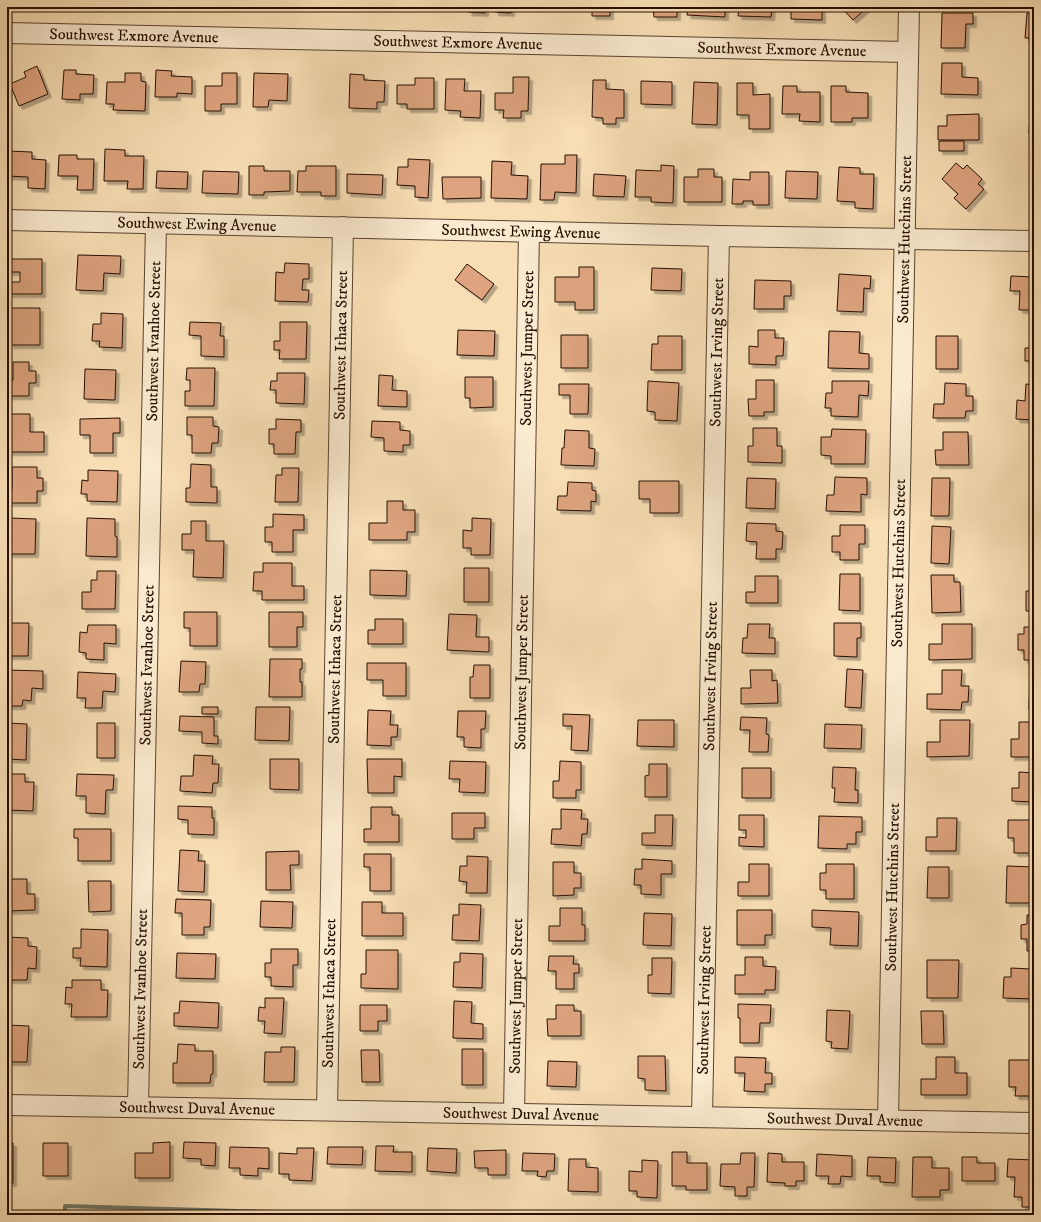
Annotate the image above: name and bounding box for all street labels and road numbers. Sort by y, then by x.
street label: Southwest Exmore Avenue [49,24,219,47]
street label: Southwest Exmore Avenue [373,31,543,54]
street label: Southwest Exmore Avenue [697,38,867,61]
street label: Southwest Hutchins Street [893,155,916,324]
street label: Southwest Ewing Avenue [117,212,277,236]
street label: Southwest Ewing Avenue [441,220,601,243]
street label: Southwest Ivanhoe Street [142,261,165,422]
street label: Southwest Ithaca Street [330,270,352,420]
street label: Southwest Jumper Street [516,270,538,426]
street label: Southwest Irving Street [705,277,728,427]
street label: Southwest Hutchins Street [887,479,910,648]
street label: Southwest Ivanhoe Street [135,585,159,746]
street label: Southwest Ithaca Street [324,594,346,744]
street label: Southwest Jumper Street [510,594,533,750]
street label: Southwest Irving Street [699,601,722,751]
street label: Southwest Hutchins Street [881,803,904,971]
street label: Southwest Ivanhoe Street [129,909,152,1070]
street label: Southwest Ithaca Street [318,918,340,1068]
street label: Southwest Jumper Street [505,918,527,1074]
street label: Southwest Irving Street [693,925,716,1075]
street label: Southwest Duval Avenue [119,1097,275,1120]
street label: Southwest Duval Avenue [443,1103,599,1125]
street label: Southwest Duval Avenue [767,1108,923,1131]

